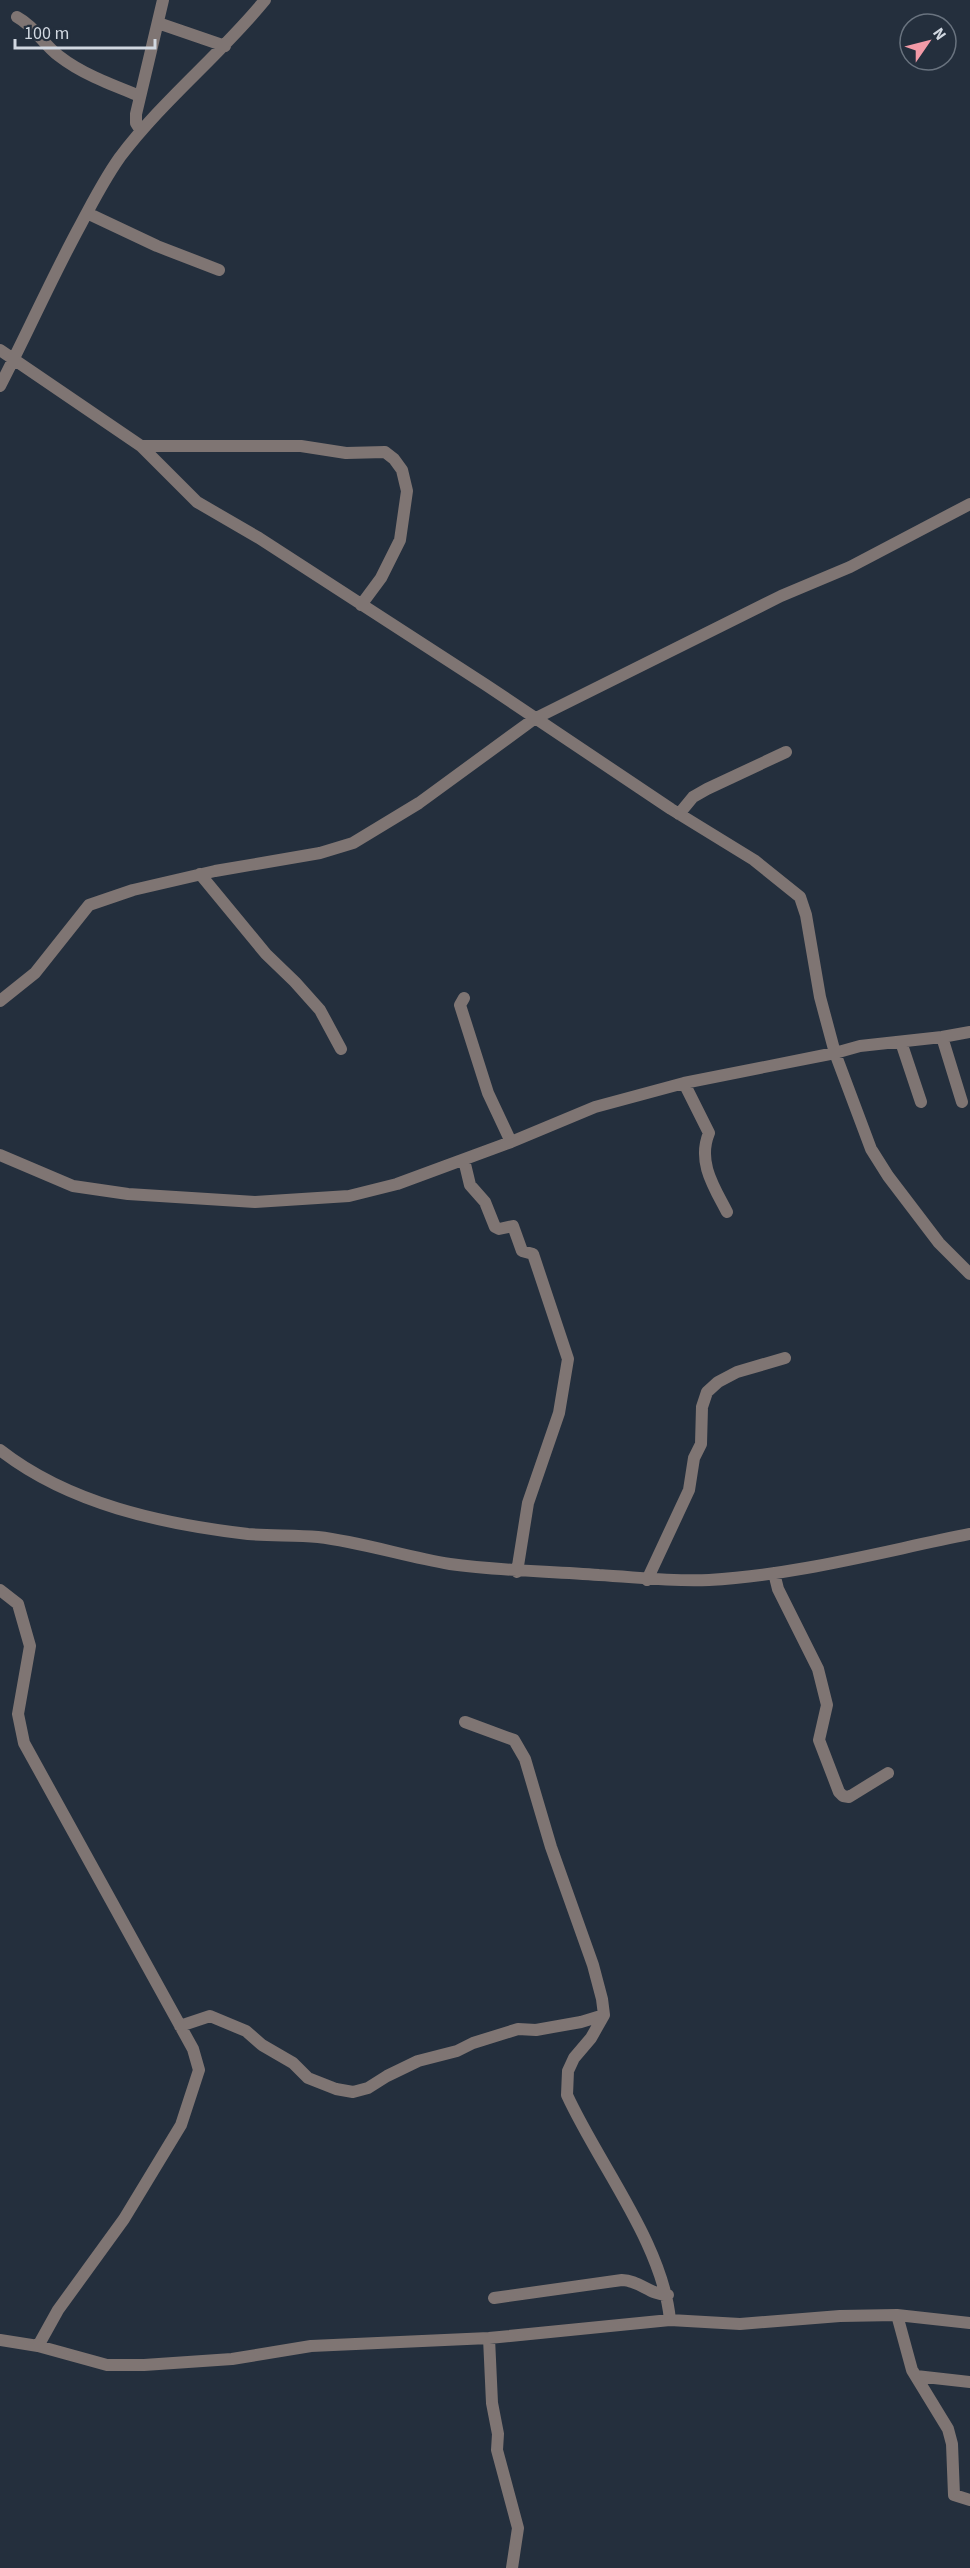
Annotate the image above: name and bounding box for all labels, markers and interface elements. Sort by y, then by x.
scale bar [15,12,154,50]
north arrow [898,12,958,72]
text: 100 m [24,21,69,46]
text: N [927,23,952,45]

